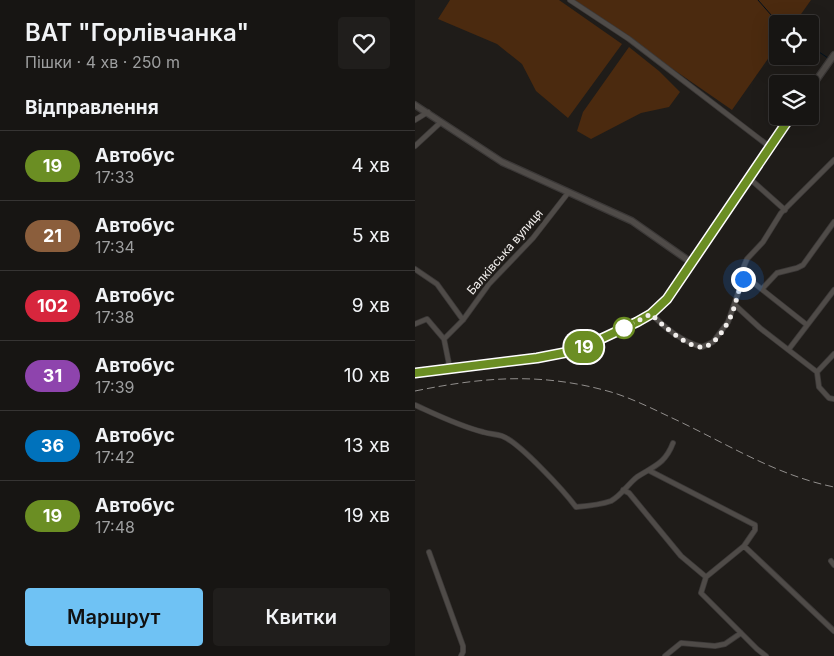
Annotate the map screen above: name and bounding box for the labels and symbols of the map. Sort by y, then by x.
street label: Балківська вулиця [463,206,546,298]
your location [731,267,756,292]
unlabelled marker [613,317,635,339]
line badge: 19 [561,331,607,363]

